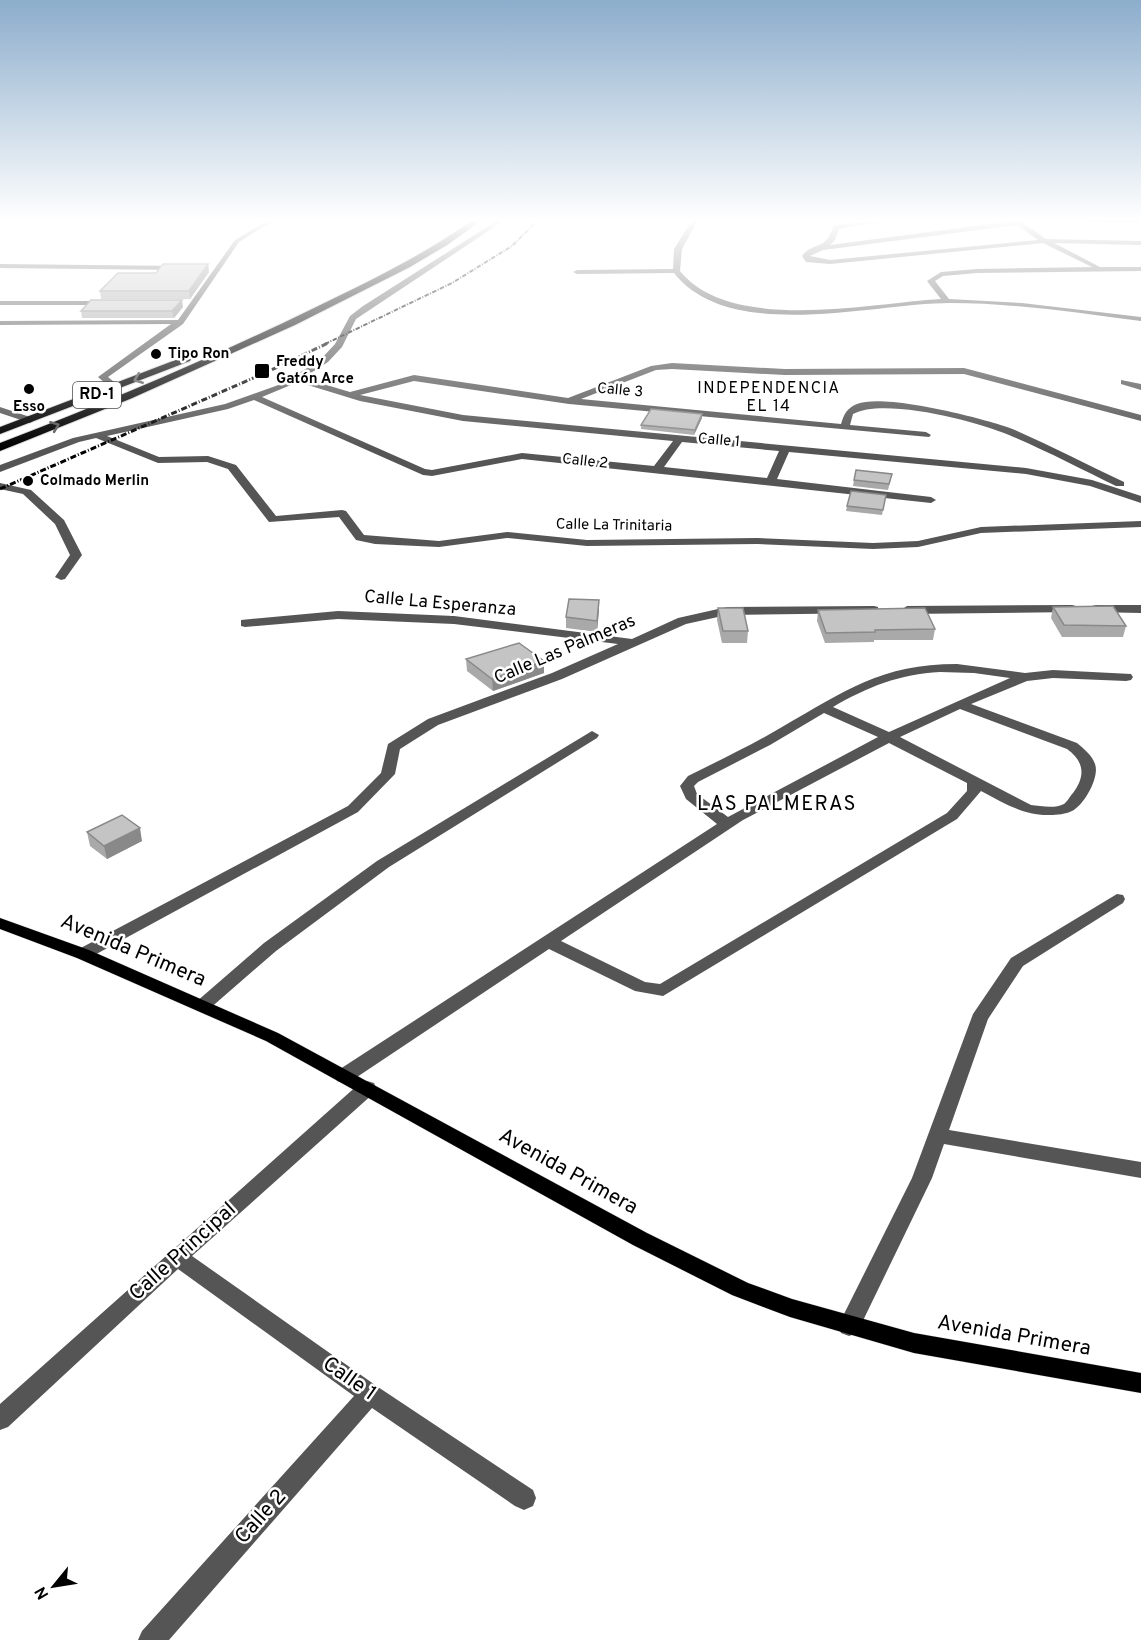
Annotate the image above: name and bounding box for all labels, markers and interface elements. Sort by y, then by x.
place label: Tipo Ron [168,345,229,364]
marker: Tipo Ron [149,347,163,361]
place label: Freddy Gatón Arce [276,353,354,389]
marker: Freddy Gatón Arce [253,362,271,380]
one-way arrow [133,372,144,384]
district label: INDEPENDENCIA EL 14 [697,379,841,417]
street label: Calle 3 [596,380,644,402]
marker: Esso [22,382,36,396]
road number: RD-1 [73,382,121,408]
place label: Esso [13,398,45,417]
one-way arrow [48,421,59,433]
street label: Calle 1 [697,430,741,452]
street label: Calle 2 [561,450,609,474]
place label: Colmado Merlin [40,472,149,491]
marker: Colmado Merlin [21,474,35,488]
street label: Calle La Trinitaria [556,515,672,537]
street label: Calle La Esperanza [363,586,517,622]
street label: Calle Las Palmeras [491,610,639,690]
district label: LAS PALMERAS [697,792,857,818]
street label: Avenida Primera [56,908,210,994]
street label: Avenida Primera [494,1123,642,1221]
street label: Calle Principal [124,1197,242,1307]
street label: Avenida Primera [935,1309,1093,1363]
street label: Calle 1 [317,1351,381,1407]
street label: Calle 2 [229,1484,293,1550]
north arrow [24,1556,84,1616]
text: N [31,1583,54,1602]

